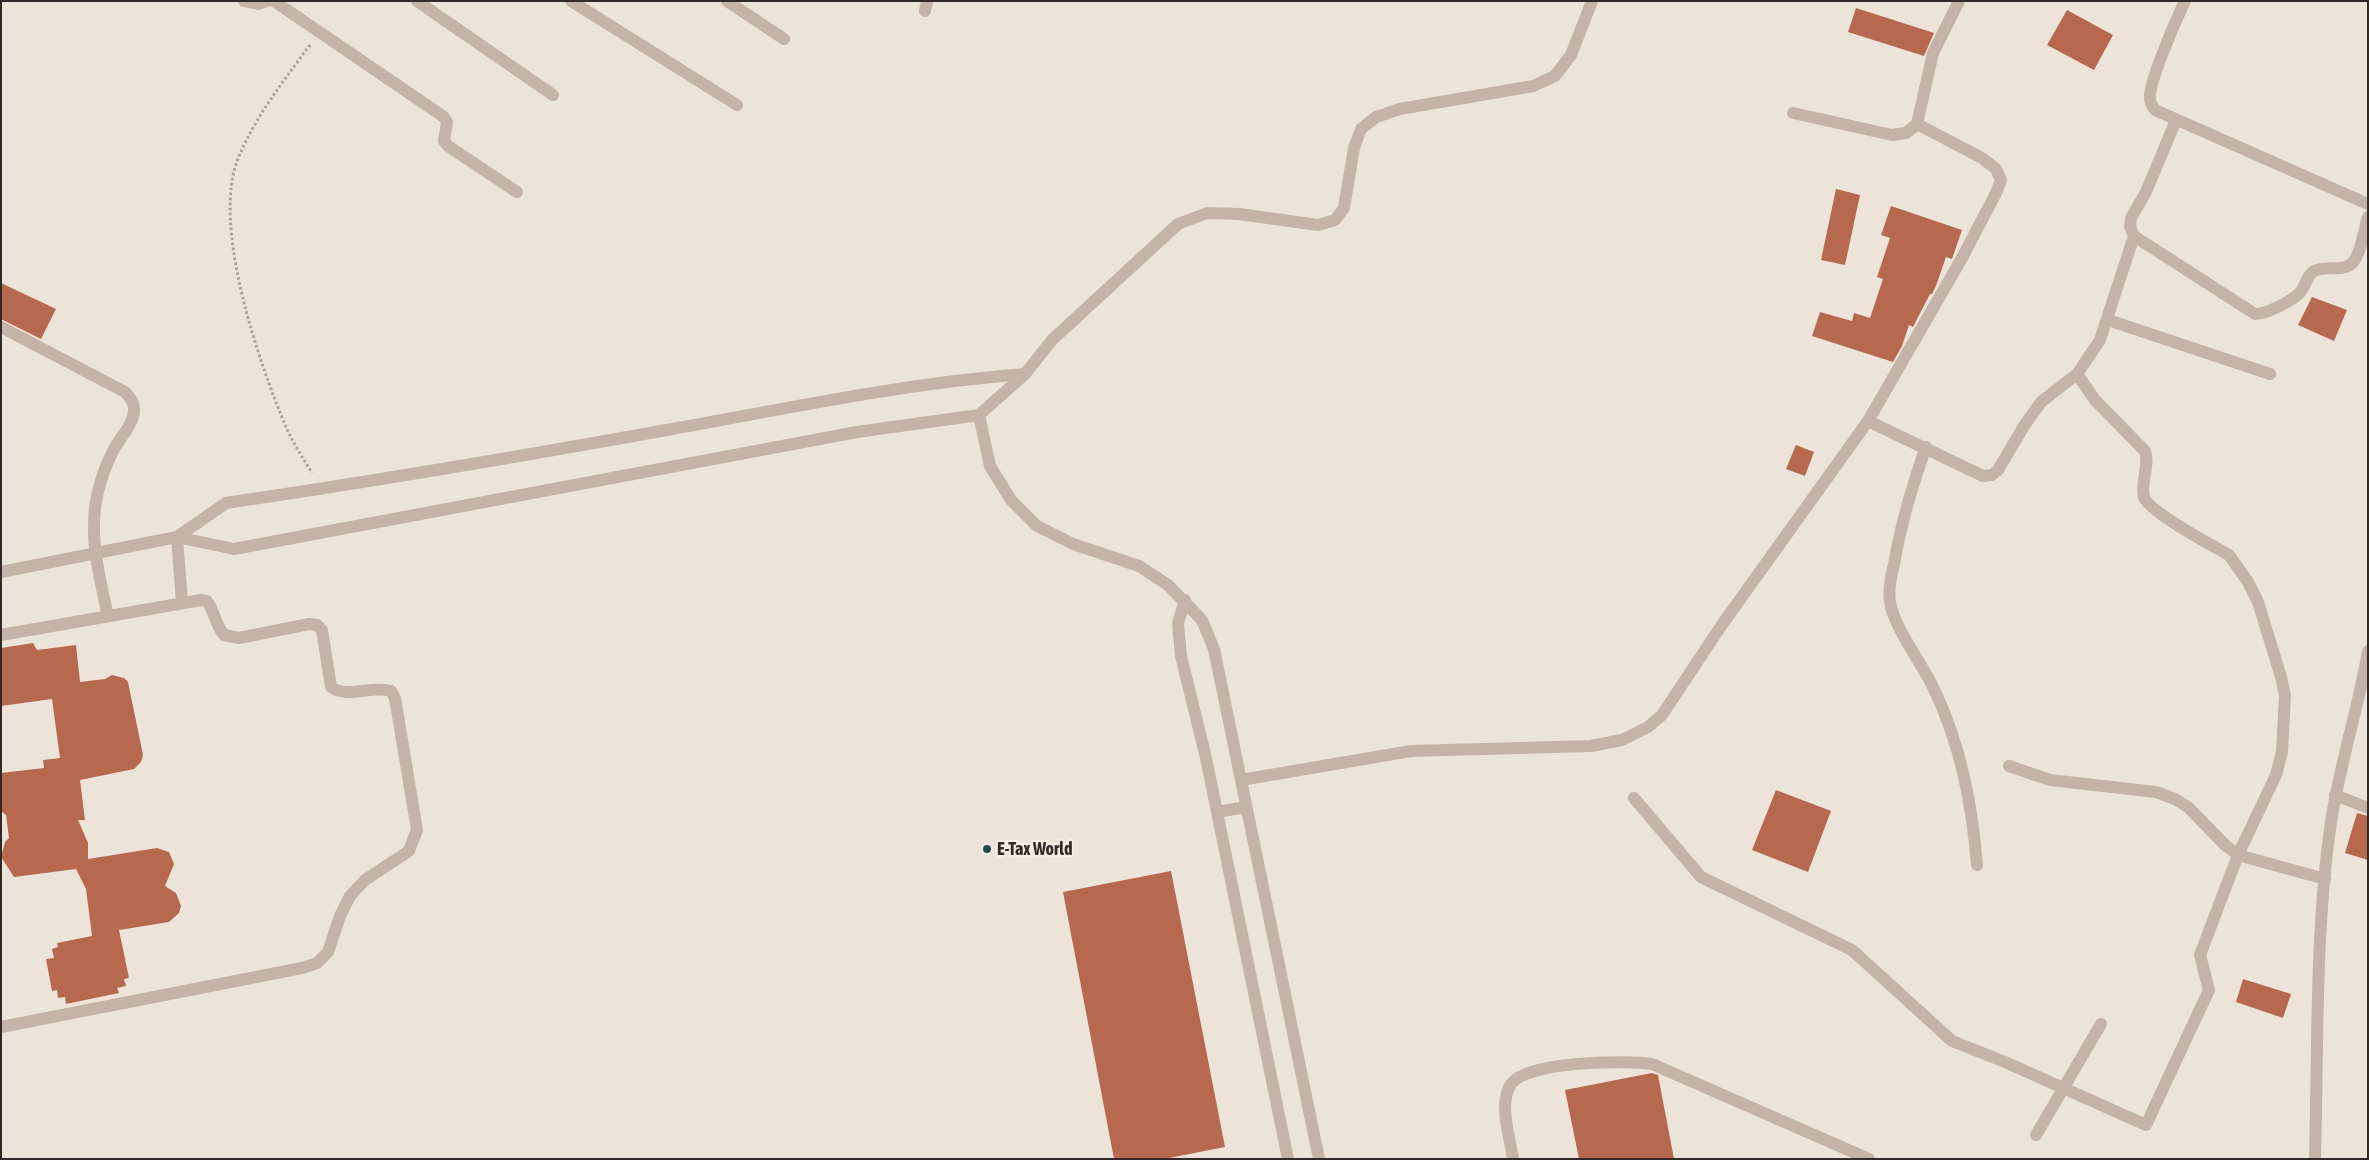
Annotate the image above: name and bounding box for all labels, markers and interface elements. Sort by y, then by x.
place label: E-Tax World [997,838,1072,860]
marker: E-Tax World [981,843,993,855]

